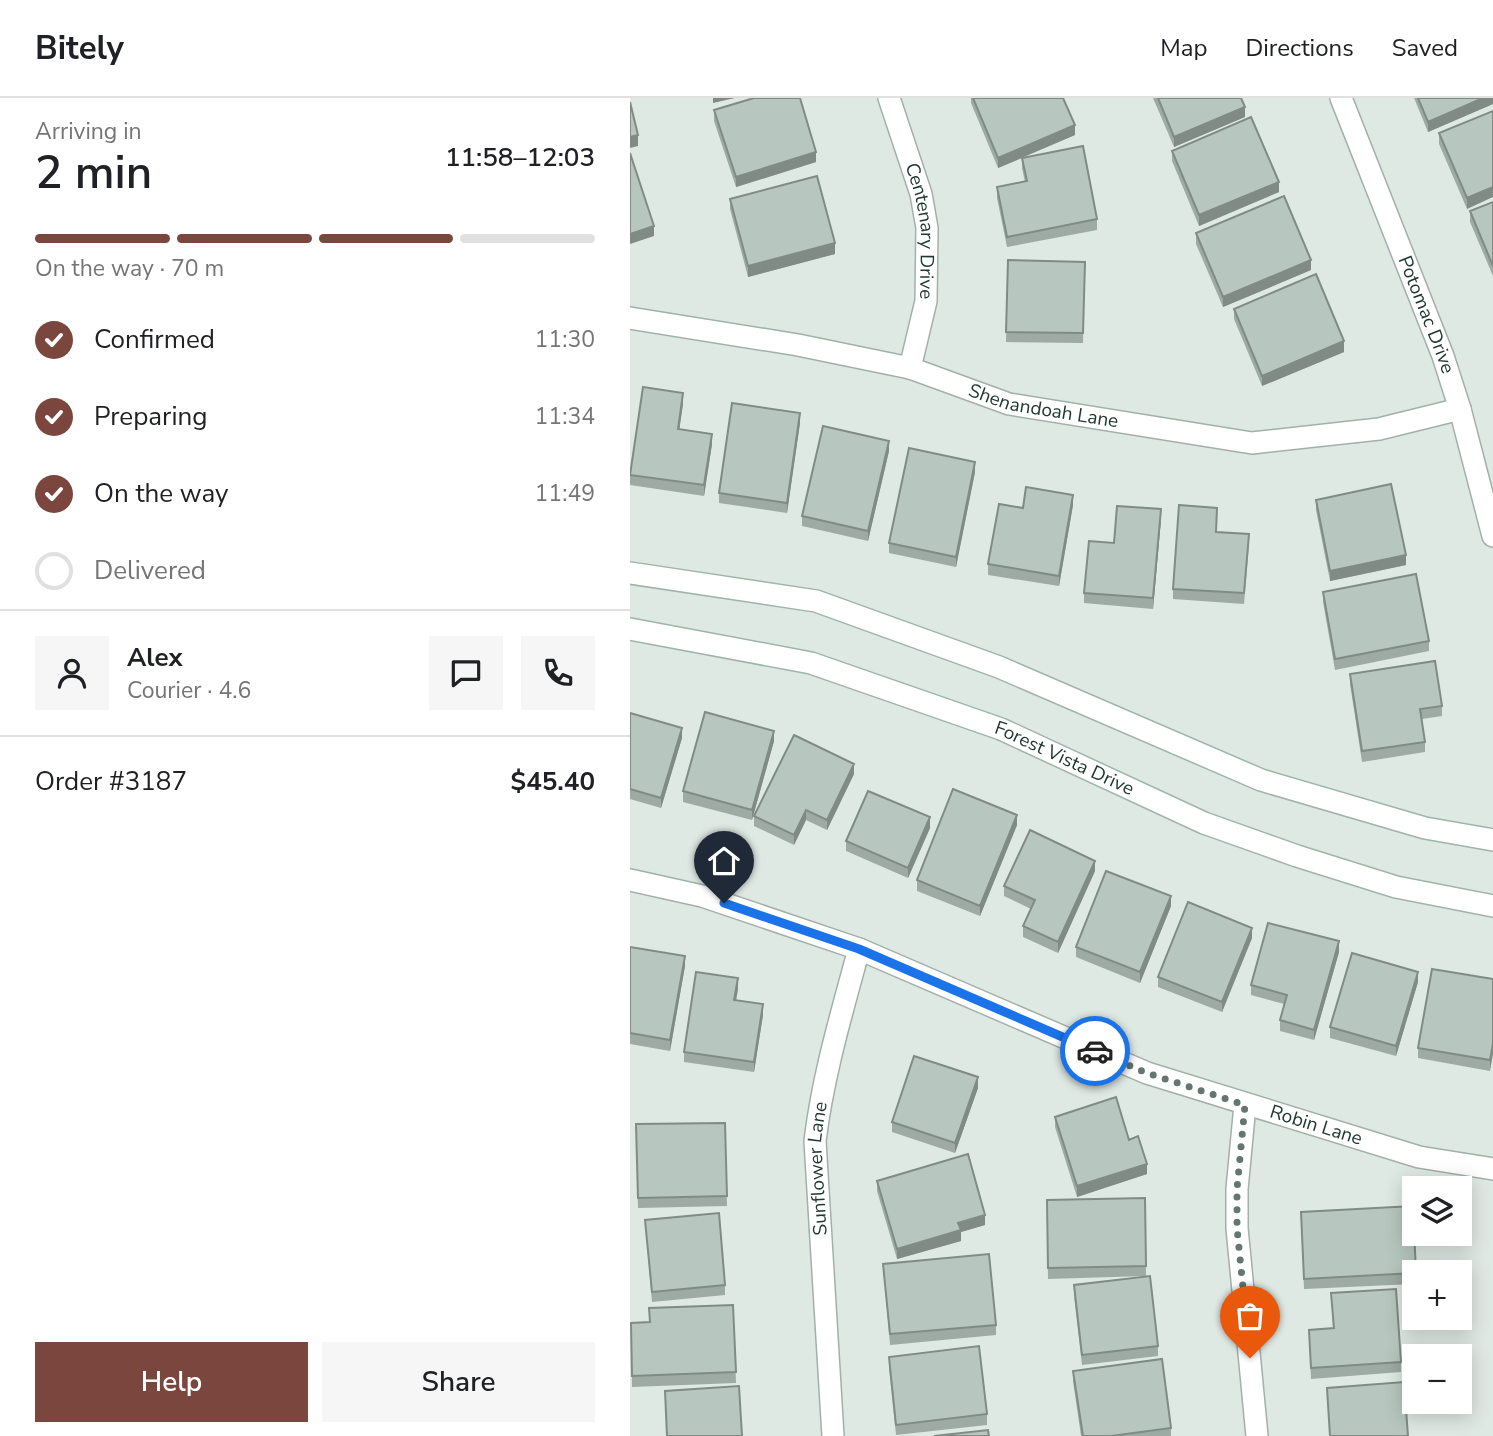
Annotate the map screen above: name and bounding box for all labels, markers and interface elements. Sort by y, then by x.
text: Bitely [35,26,124,71]
text: Map [1160,32,1207,64]
text: Directions [1245,32,1354,64]
text: Saved [1392,32,1458,64]
text: Arriving in [35,116,142,147]
text: 11:58–12:03 [445,140,595,175]
text: 2 min [35,141,152,204]
street label: Centenary Drive [899,159,940,299]
street label: Potomac Drive [1392,252,1461,377]
text: On the way · 70 m [35,253,224,284]
icon: check [35,321,73,359]
text: Confirmed [94,322,215,357]
text: 11:30 [535,324,595,355]
street label: Shenandoah Lane [965,377,1120,434]
icon: check [35,398,73,436]
text: Preparing [94,399,207,434]
text: 11:34 [535,401,595,432]
icon: check [35,475,73,513]
text: On the way [94,476,228,511]
text: 11:49 [535,478,595,509]
text: Delivered [94,553,206,588]
button: person [35,636,109,710]
button: chat [429,636,503,710]
button: phone [521,636,595,710]
text: Alex [127,640,183,675]
text: Courier · 4.6 [127,675,251,706]
street label: Forest Vista Drive [991,715,1138,802]
text: Order #3187 [35,764,187,799]
text: $45.40 [511,764,595,799]
pin [694,831,754,903]
icon: home [705,842,743,880]
courier [1060,1016,1130,1086]
icon: car [1076,1032,1114,1070]
street label: Robin Lane [1267,1099,1366,1152]
street label: Sunflower Lane [802,1100,834,1236]
map controls [1402,1176,1472,1414]
button: layers [1402,1176,1472,1246]
button: + [1402,1260,1472,1330]
pin [1220,1286,1280,1358]
icon: bag [1231,1297,1269,1335]
button: Help [35,1342,308,1422]
button: Share [322,1342,595,1422]
button: − [1402,1344,1472,1414]

